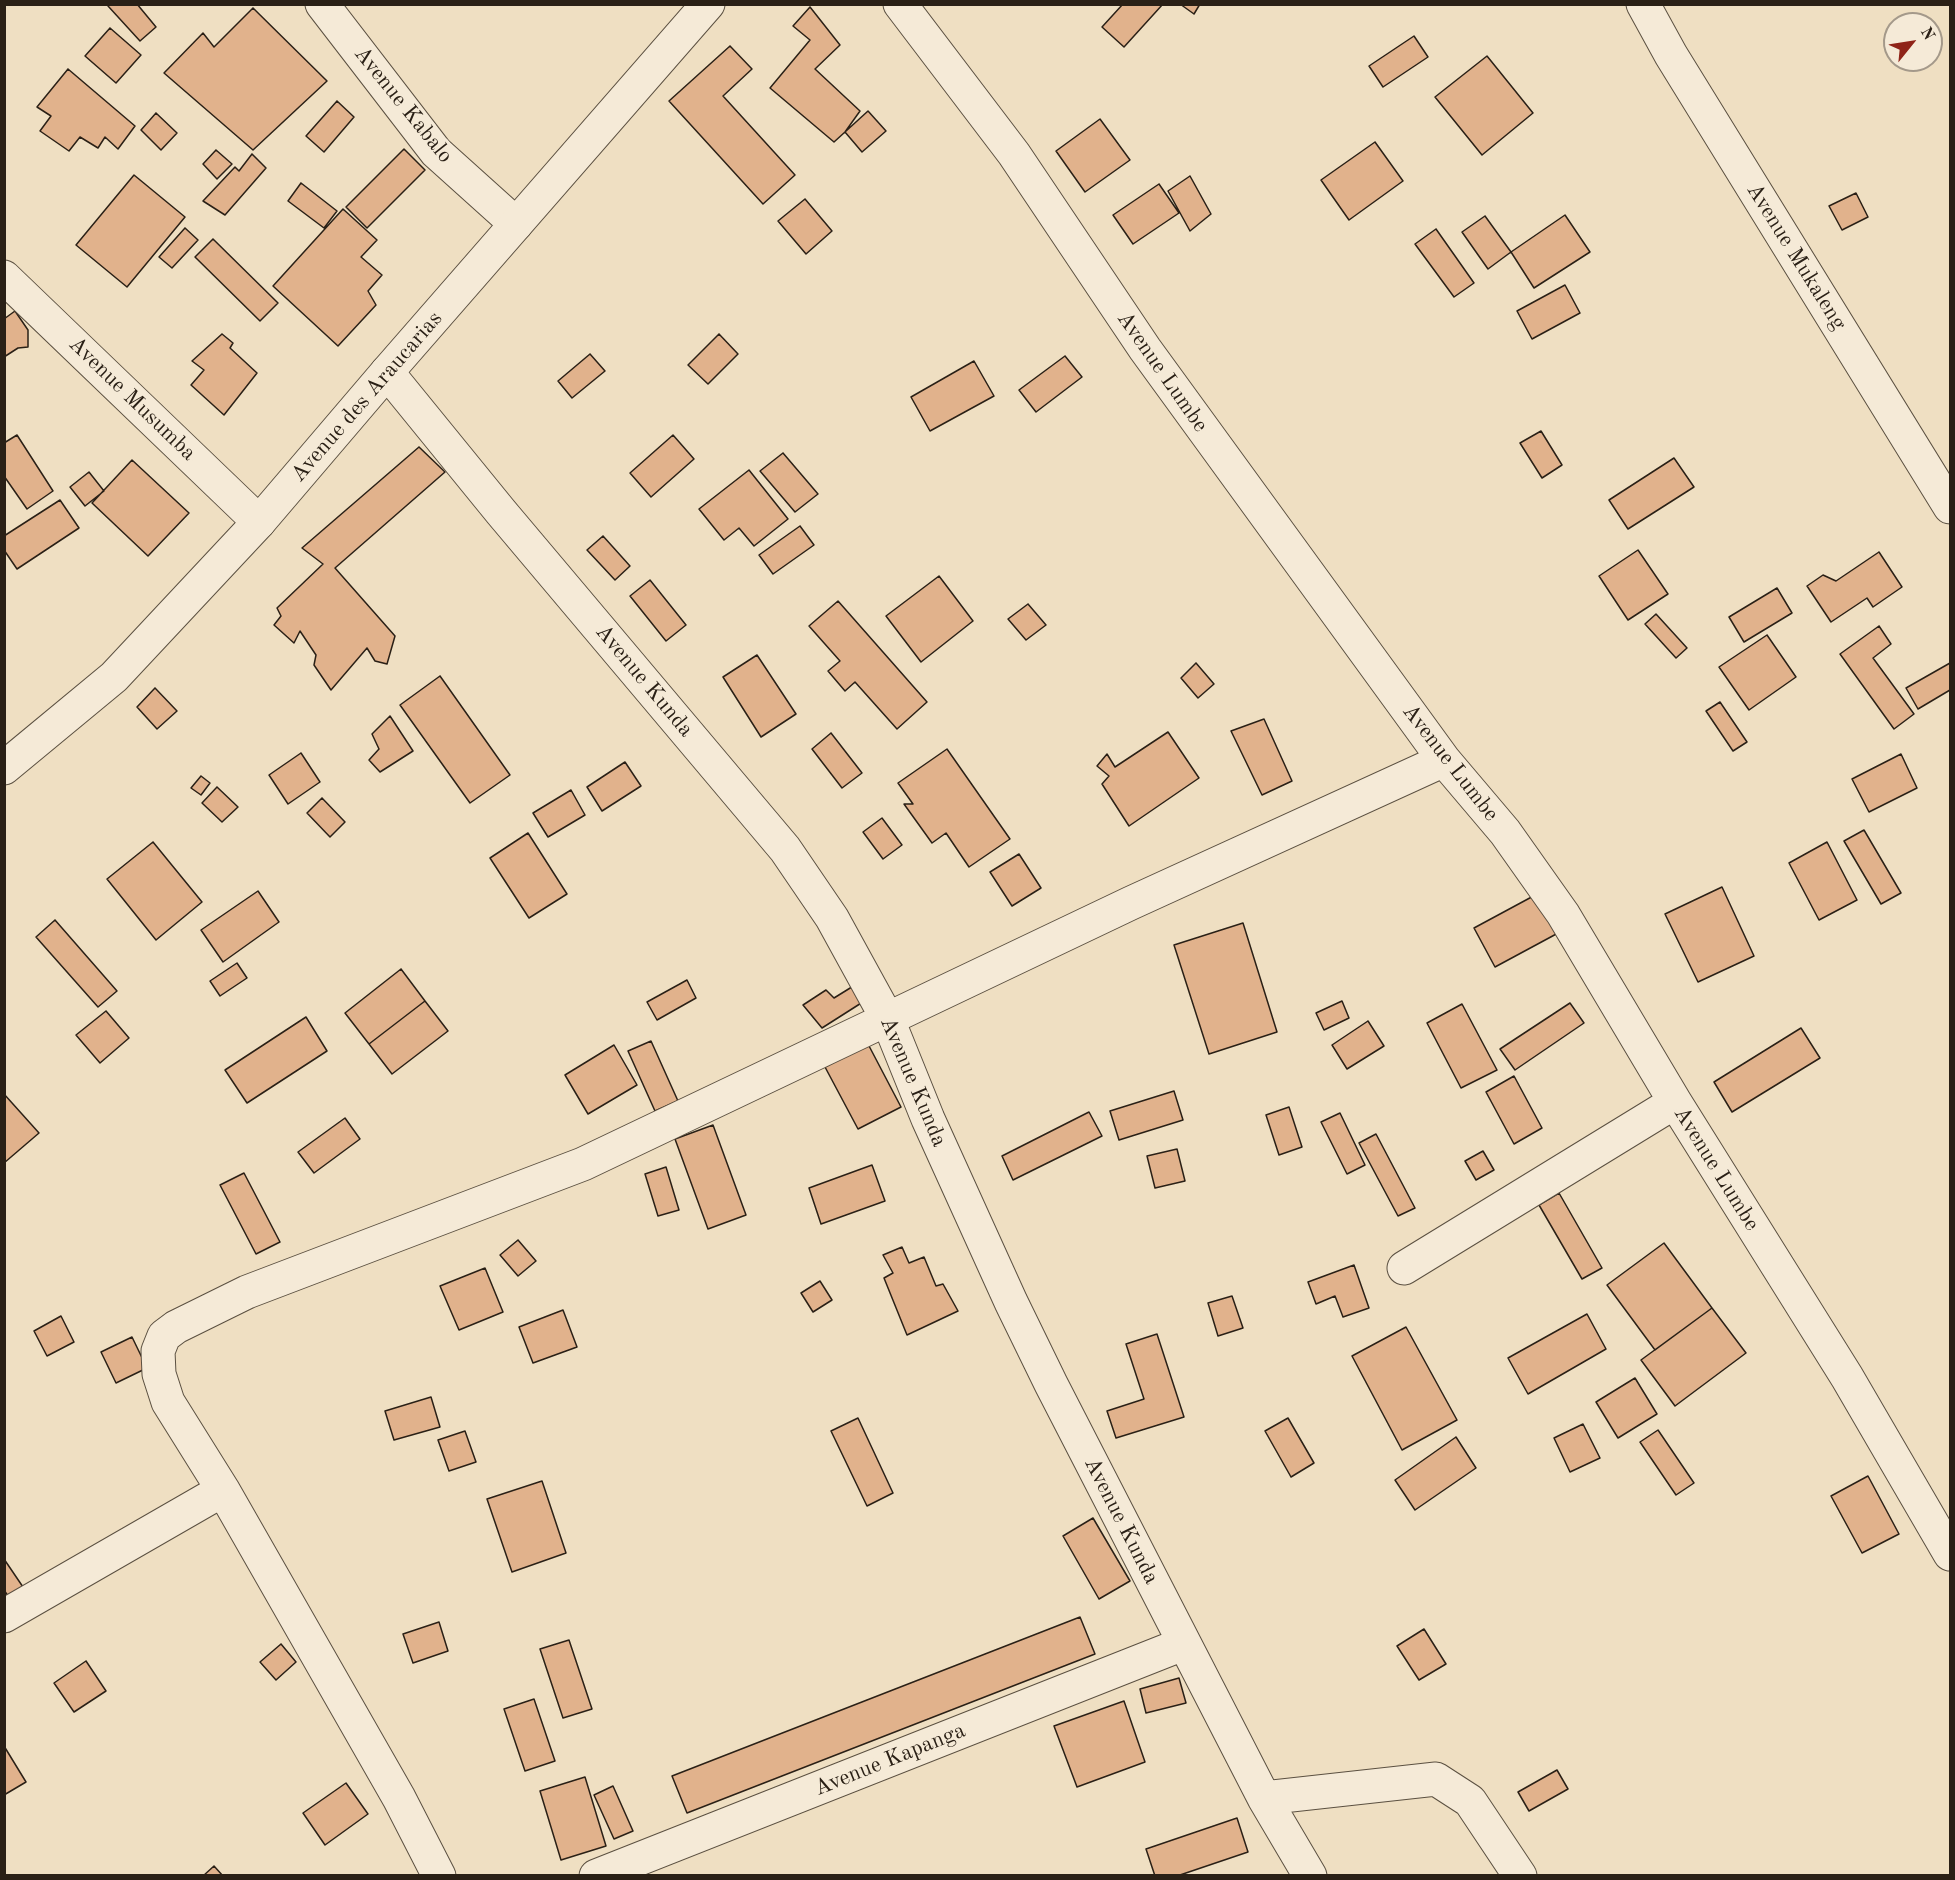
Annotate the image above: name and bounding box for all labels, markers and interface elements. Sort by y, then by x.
north arrow [1883,12,1943,72]
text: N [1917,25,1937,43]
street label: Avenue Kabalo [348,41,458,169]
street label: Avenue Mukaleng [1740,179,1852,335]
street label: Avenue des Araucarias [286,306,448,488]
street label: Avenue Lumbe [1111,307,1213,437]
street label: Avenue Musumba [63,331,201,467]
street label: Avenue Kunda [589,619,699,743]
street label: Avenue Lumbe [1396,699,1504,827]
street label: Avenue Kunda [874,1013,952,1151]
street label: Avenue Lumbe [1667,1102,1765,1236]
street label: Avenue Kunda [1078,1453,1164,1589]
street label: Avenue Kapanga [811,1718,969,1802]

